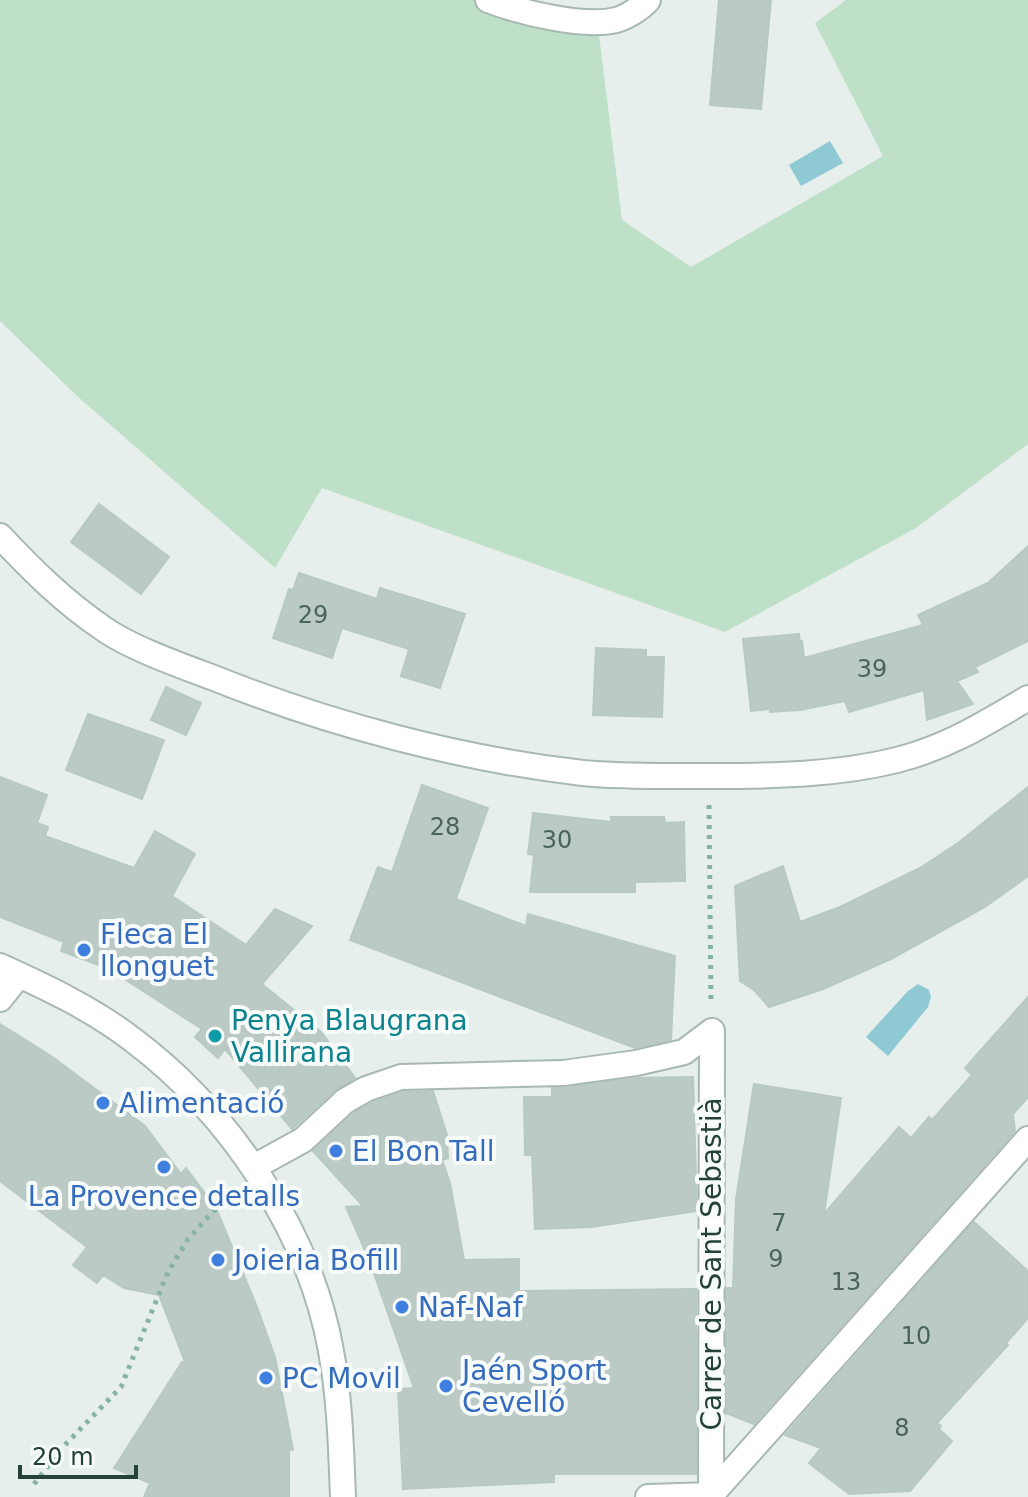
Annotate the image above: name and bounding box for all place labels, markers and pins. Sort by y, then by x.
place label: Fleca El llonguet [100,918,214,983]
marker: Fleca El llonguet [75,941,93,959]
place label: Penya Blaugrana Vallirana [231,1004,468,1069]
marker: Penya Blaugrana Vallirana [206,1027,224,1045]
place label: Alimentació [119,1087,284,1120]
marker: Alimentació [94,1094,112,1112]
place label: El Bon Tall [352,1135,495,1168]
marker: El Bon Tall [327,1142,345,1160]
marker: La Provence detalls [155,1158,173,1176]
place label: La Provence detalls [28,1180,300,1213]
place label: Joieria Bofill [232,1244,399,1277]
marker: Joieria Bofill [209,1251,227,1269]
place label: Naf-Naf [418,1291,524,1324]
marker: Naf-Naf [393,1298,411,1316]
place label: Jaén Sport Cevelló [460,1354,606,1419]
place label: PC Movil [282,1362,401,1395]
marker: PC Movil [257,1369,275,1387]
marker: Jaén Sport Cevelló [437,1377,455,1395]

